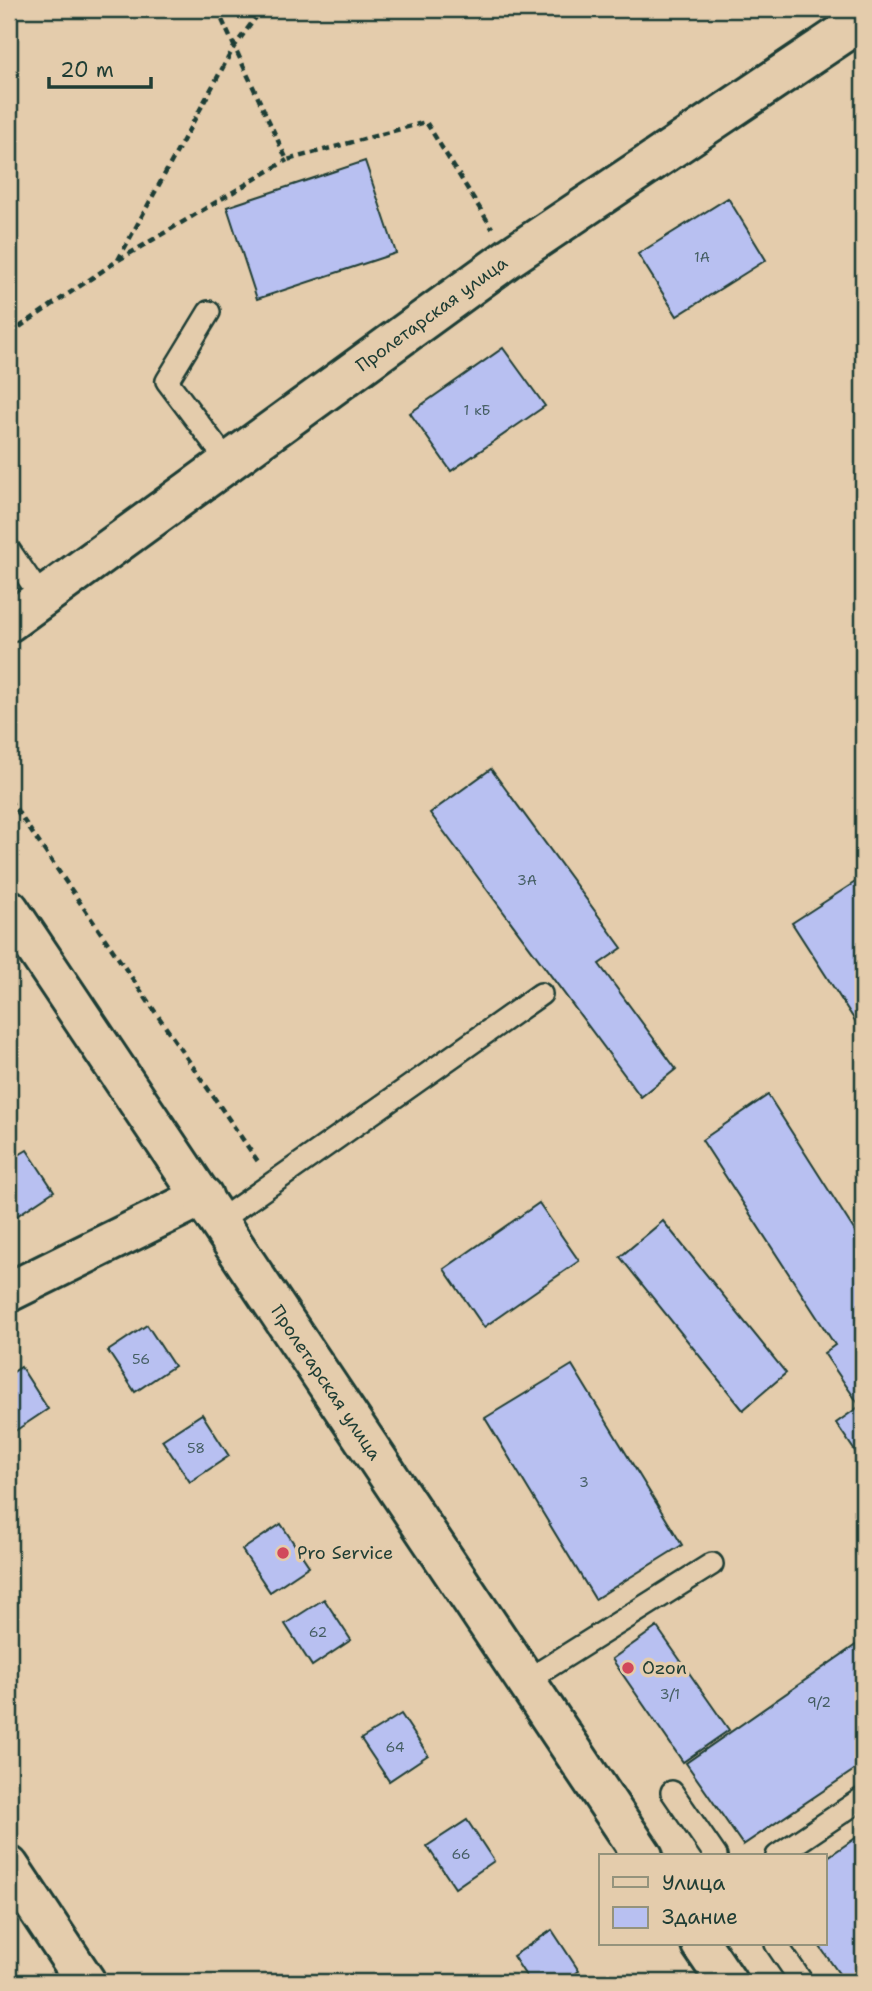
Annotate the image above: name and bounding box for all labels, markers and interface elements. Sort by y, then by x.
scale bar [49,46,150,90]
text: 20 m [60,56,114,84]
house number: 1А [694,248,710,266]
street label: Пролетарская улица [351,251,512,377]
house number: 1 кБ [464,401,490,419]
house number: 3А [517,871,537,889]
street label: Пролетарская улица [265,1300,387,1465]
house number: 56 [132,1350,150,1368]
house number: 58 [187,1439,205,1457]
house number: 3 [579,1473,589,1491]
place label: Pro Service [297,1541,393,1565]
marker: Pro Service [275,1545,291,1561]
house number: 62 [309,1623,327,1641]
place label: Ozon [642,1656,687,1680]
marker: Ozon [620,1660,636,1676]
house number: 3/1 [660,1685,680,1703]
house number: 9/2 [807,1693,831,1711]
house number: 64 [385,1738,405,1756]
house number: 66 [451,1845,471,1863]
legend [599,1854,826,1946]
text: Улица [662,1869,725,1897]
text: Здание [662,1903,738,1931]

